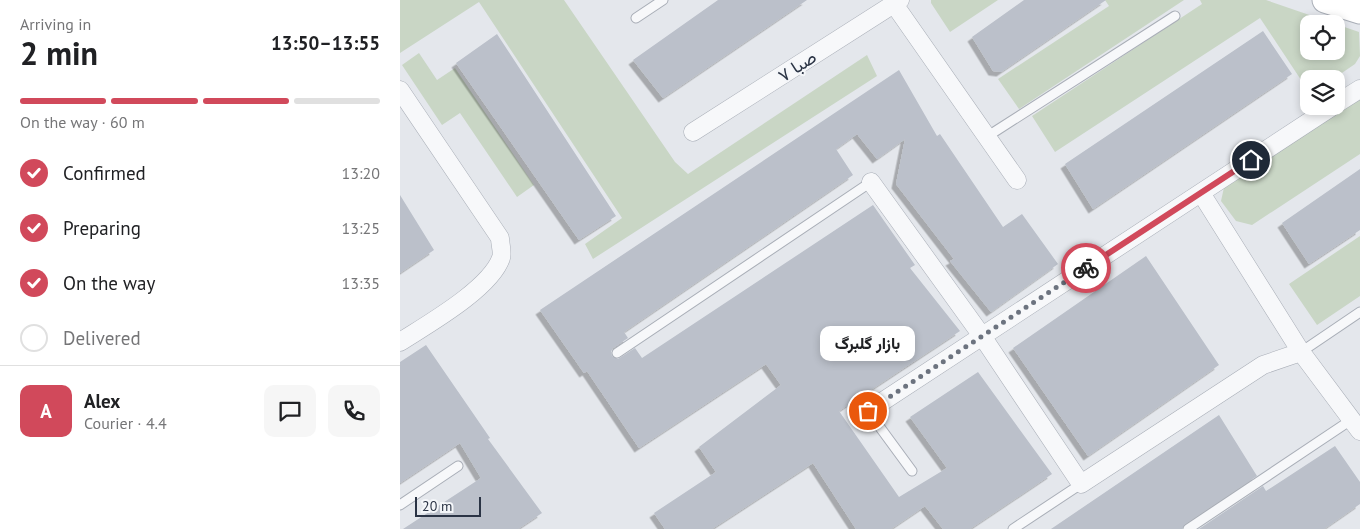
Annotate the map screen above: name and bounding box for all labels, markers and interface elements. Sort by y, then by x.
text: Arriving in [20,14,91,34]
map controls [1300,15,1345,115]
button: locate [1300,15,1345,60]
text: 13:50–13:55 [271,31,380,55]
text: 2 min [20,32,98,74]
street label: صبا ۷ [773,45,821,87]
button: layers [1300,70,1345,115]
text: On the way · 60 m [20,112,145,132]
pin [1230,139,1272,181]
icon: home [1237,146,1265,174]
icon: check [20,159,48,187]
text: Confirmed [63,161,146,185]
text: 13:20 [342,163,380,183]
icon: check [20,214,48,242]
text: Preparing [63,216,141,240]
text: 13:25 [342,218,380,238]
courier [1061,243,1111,293]
icon: bike [1072,254,1100,282]
icon: check [20,269,48,297]
text: On the way [63,271,155,295]
text: 13:35 [342,273,380,293]
text: Delivered [63,326,141,350]
callout: بازار گلبرگ [820,326,916,361]
text: بازار گلبرگ [835,333,900,353]
button: chat [264,385,316,437]
button: phone [328,385,380,437]
text: Alex [84,389,120,413]
pin [847,390,889,432]
icon: bag [854,397,882,425]
text: A [40,399,52,423]
text: Courier · 4.4 [84,413,167,433]
scale bar [415,494,481,517]
text: 20 m [422,497,452,515]

